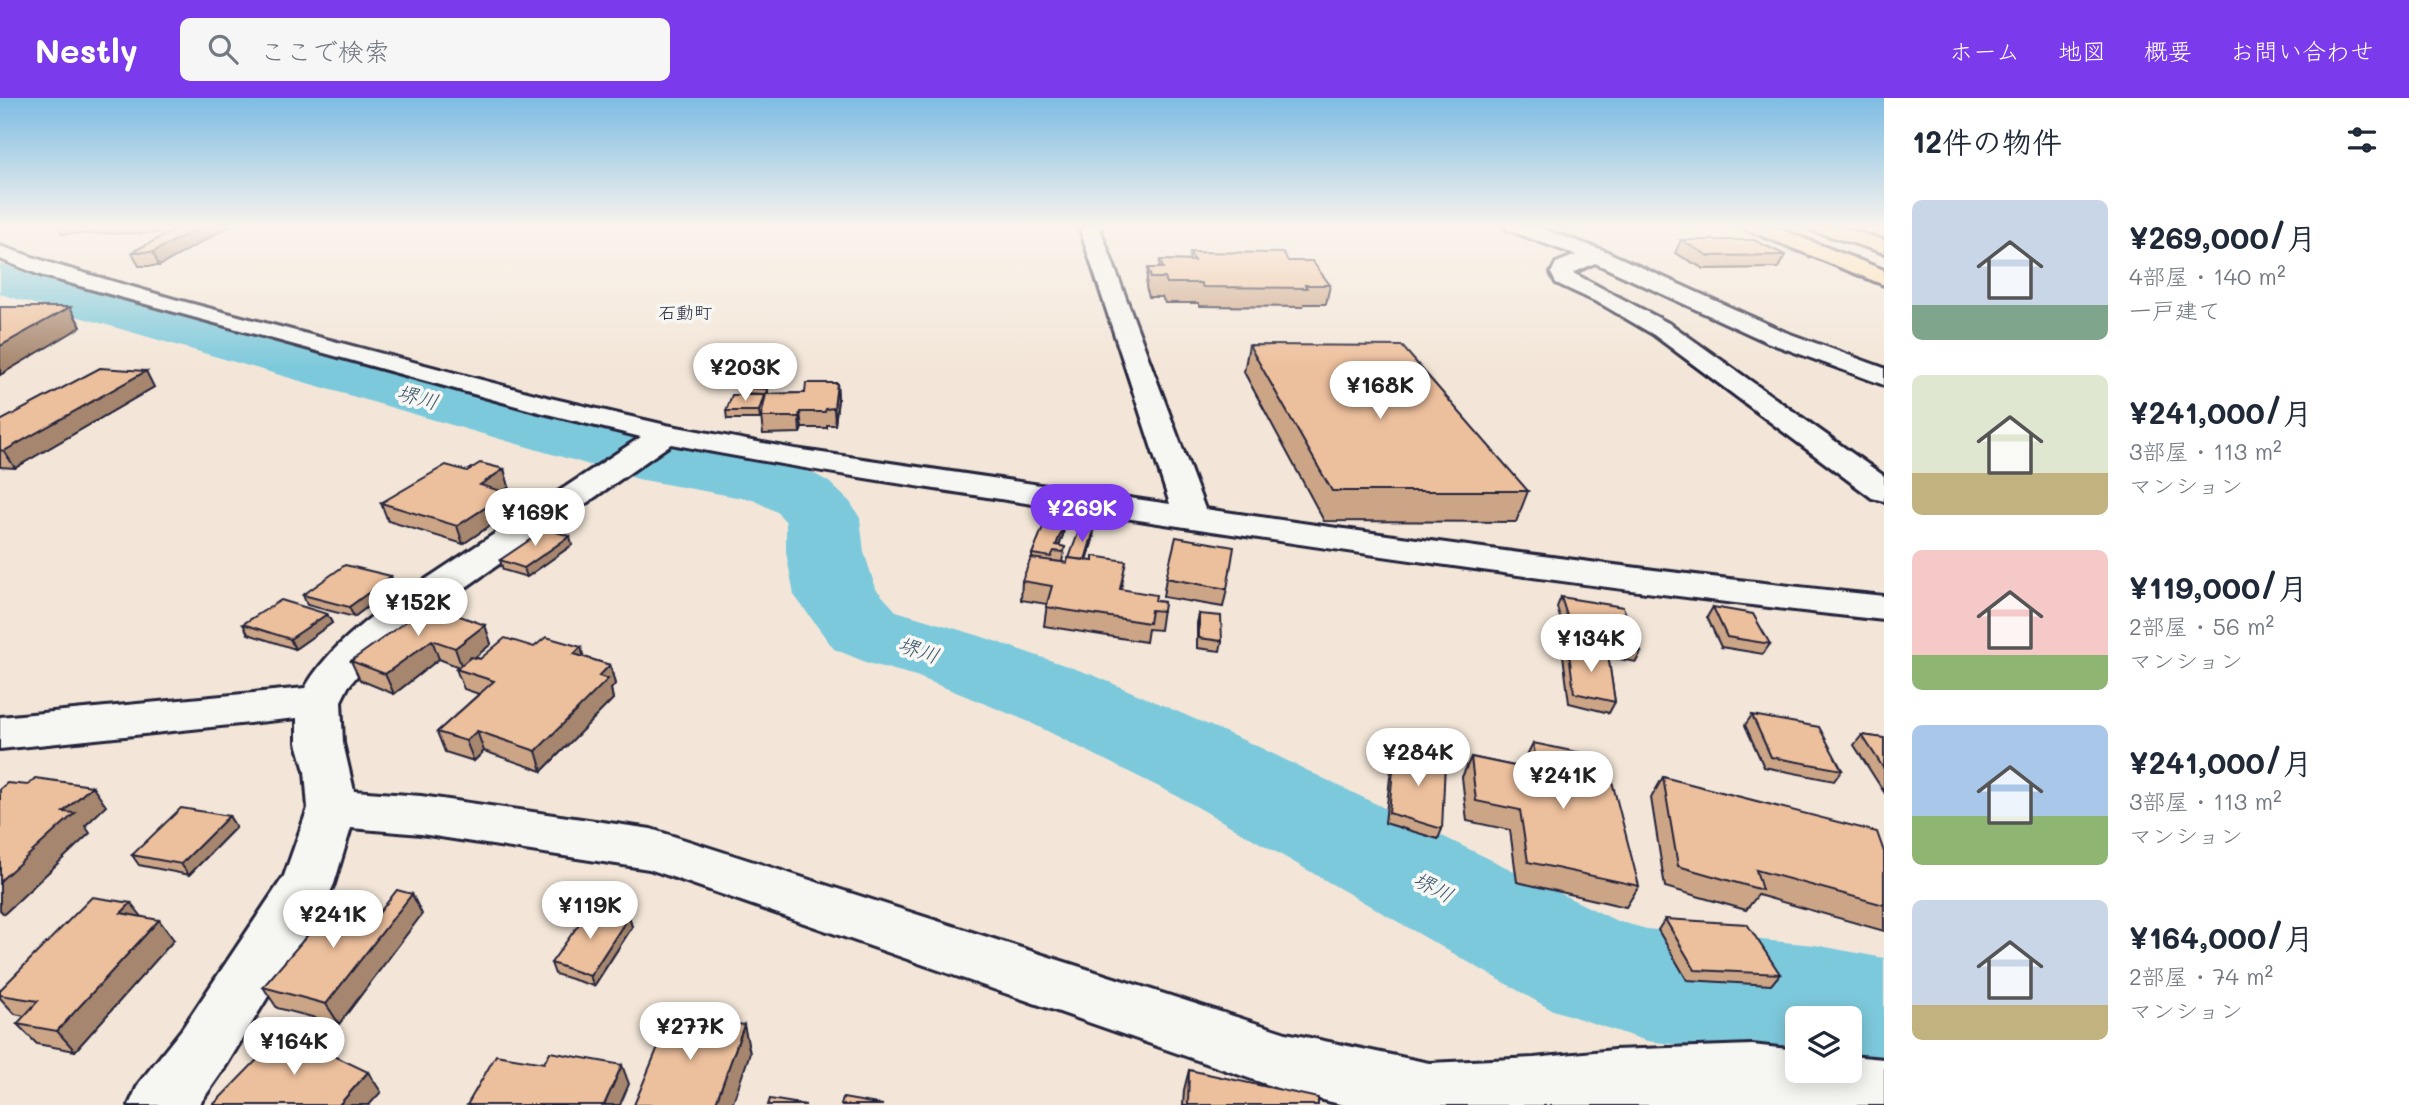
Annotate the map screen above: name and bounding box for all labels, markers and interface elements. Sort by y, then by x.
search box [180,18,670,81]
text: Nestly [35,28,138,71]
icon: search [204,30,242,68]
text: ここで検索 [260,34,390,68]
text: ホーム [1949,35,2020,66]
text: 地図 [2058,35,2106,66]
text: 概要 [2144,35,2192,66]
text: お問い合わせ [2230,35,2374,66]
text: 12件の物件 [1912,121,2062,161]
icon: filters [2343,121,2381,159]
text: ¥269,000/月 [2129,217,2316,257]
icon: home [1968,228,2052,312]
text: 4部屋 · 140 m² [2129,261,2286,291]
text: 一戸建て [2129,295,2221,325]
district label: 石動町 [658,300,712,324]
pin: ¥203K [696,344,794,403]
text: ¥203K [709,351,781,381]
pin: ¥168K [1331,362,1429,421]
text: ¥168K [1346,369,1414,399]
water label: 堺川 [394,377,442,415]
text: ¥241,000/月 [2129,392,2312,432]
icon: home [1968,403,2052,487]
text: 3部屋 · 113 m² [2129,436,2282,466]
text: マンション [2129,470,2243,500]
pin: ¥269K [1033,484,1131,544]
pin: ¥169K [486,489,584,548]
text: ¥269K [1047,492,1117,522]
text: ¥169K [501,496,569,526]
text: ¥119,000/月 [2129,567,2308,607]
pin: ¥152K [369,578,467,638]
icon: home [1968,578,2052,662]
text: ¥152K [385,586,451,616]
text: 2部屋 · 56 m² [2129,611,2274,641]
pin: ¥134K [1542,614,1640,674]
text: ¥134K [1557,622,1625,652]
water label: 堺川 [895,629,943,669]
text: マンション [2129,645,2243,675]
pin: ¥284K [1369,728,1467,788]
text: ¥284K [1382,736,1454,766]
text: ¥241,000/月 [2129,742,2312,782]
pin: ¥241K [1514,752,1612,811]
icon: home [1968,753,2052,837]
text: ¥241K [1529,759,1597,789]
text: 3部屋 · 113 m² [2129,786,2282,816]
text: マンション [2129,820,2243,850]
water label: 堺川 [1409,864,1459,908]
pin: ¥119K [541,882,639,941]
text: ¥119K [558,889,622,919]
pin: ¥241K [284,890,382,950]
text: ¥241K [299,898,367,928]
text: ¥164,000/月 [2129,917,2314,957]
icon: home [1968,928,2052,1012]
text: 2部屋 · 74 m² [2129,961,2273,991]
text: マンション [2129,995,2243,1025]
pin: ¥277K [641,1002,739,1062]
map controls [1785,1006,1862,1083]
button: layers [1785,1006,1862,1083]
text: ¥277K [656,1010,724,1040]
pin: ¥164K [245,1018,343,1077]
text: ¥164K [260,1025,328,1055]

